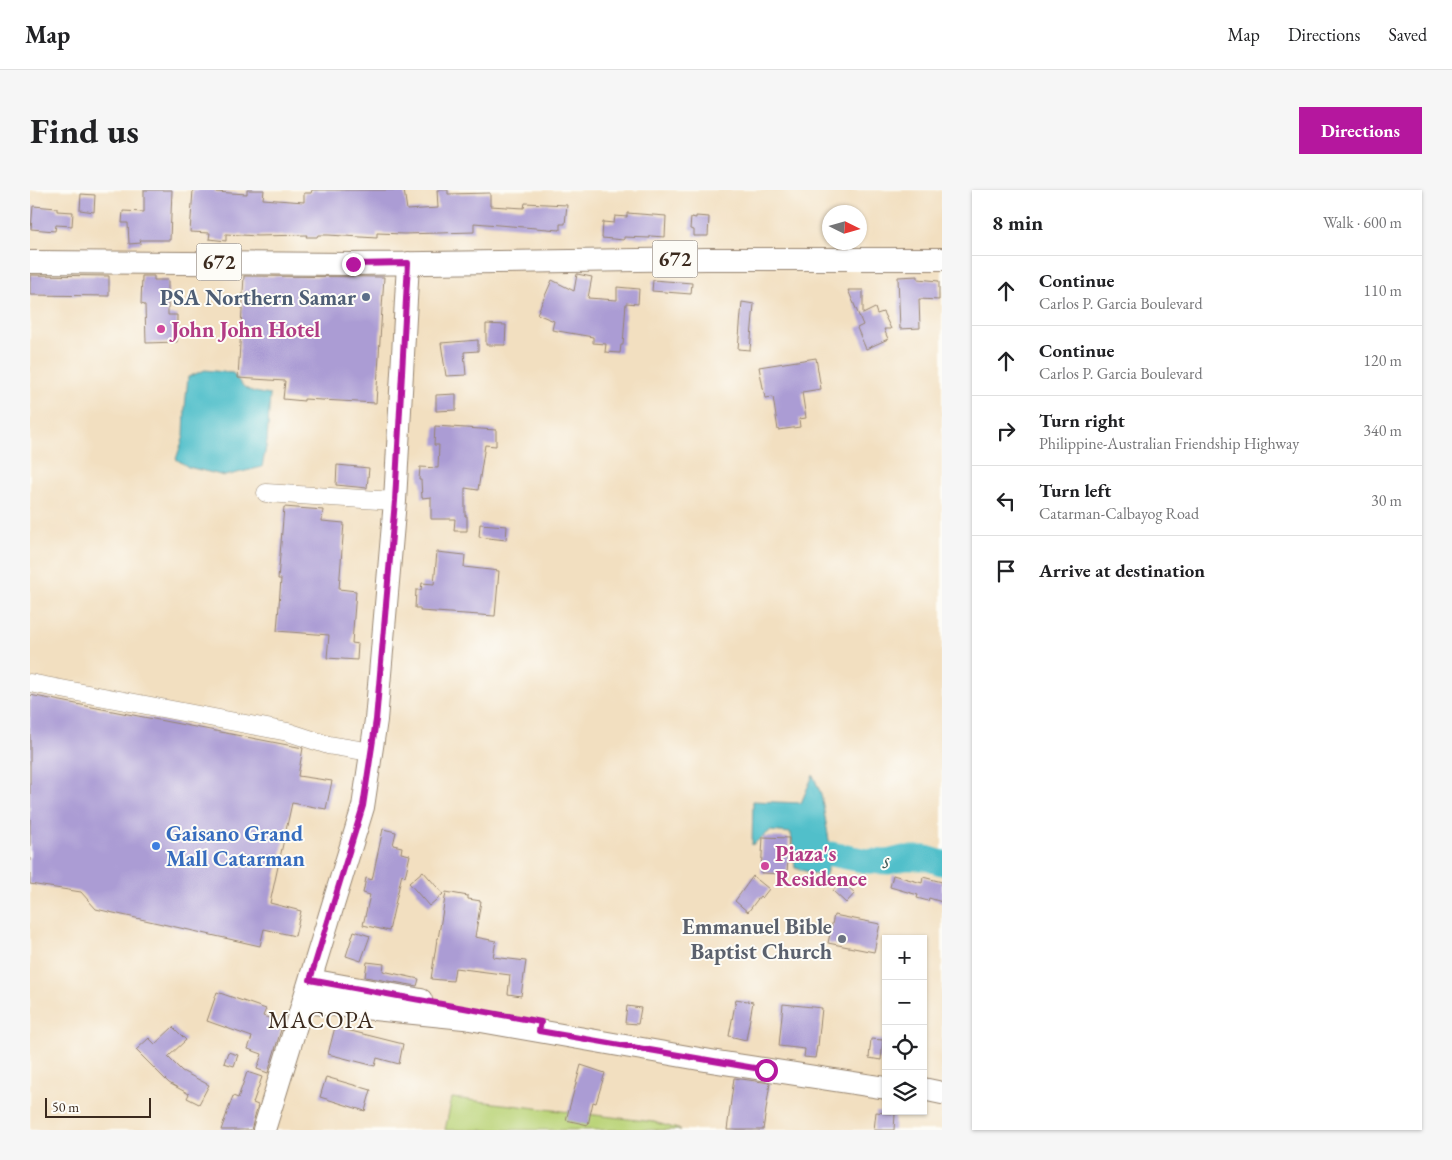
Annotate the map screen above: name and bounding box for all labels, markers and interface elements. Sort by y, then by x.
text: Map [25,19,70,50]
text: Map [1228,23,1260,46]
text: Directions [1288,23,1360,46]
text: Saved [1388,23,1427,46]
button: Directions [1299,107,1422,154]
text: Find us [30,108,139,153]
north arrow [822,205,867,250]
text: 8 min [992,209,1043,236]
text: Walk · 600 m [1323,212,1402,233]
road number: 672 [652,241,698,278]
road number: 672 [196,244,242,280]
route end [342,253,365,276]
text: Continue [1039,268,1114,293]
icon: ahead [992,277,1020,305]
text: 110 m [1363,280,1402,301]
place label: PSA Northern Samar [160,283,357,312]
marker: PSA Northern Samar [360,291,372,303]
text: Carlos P. Garcia Boulevard [1039,293,1203,314]
place label: John John Hotel [169,315,320,344]
marker: John John Hotel [155,323,167,335]
text: Continue [1039,338,1114,363]
icon: ahead [992,347,1020,375]
text: 120 m [1363,350,1402,371]
text: Carlos P. Garcia Boulevard [1039,363,1203,384]
text: Turn right [1039,408,1125,433]
icon: right [992,417,1020,445]
text: 340 m [1363,420,1402,441]
text: Philippine-Australian Friendship Highway [1039,433,1299,454]
text: Turn left [1039,478,1111,503]
icon: left [992,487,1020,515]
text: 30 m [1371,490,1402,511]
text: Catarman-Calbayog Road [1039,503,1199,524]
icon: arrive [992,557,1020,585]
text: Arrive at destination [1039,558,1205,583]
place label: Gaisano Grand Mall Catarman [166,819,305,873]
place label: Piaza's Residence [775,839,867,893]
marker: Gaisano Grand Mall Catarman [150,840,162,852]
water label: s [881,844,890,875]
marker: Piaza's Residence [759,860,771,872]
place label: Emmanuel Bible Baptist Church [682,912,832,966]
marker: Emmanuel Bible Baptist Church [836,933,848,945]
map controls [882,935,927,1115]
button: + [882,935,927,980]
button: − [882,980,927,1025]
district label: MACOPA [268,1004,374,1035]
button: locate [882,1025,927,1070]
route start [755,1059,778,1082]
button: layers [882,1070,927,1115]
scale bar [45,1095,151,1118]
text: 50 m [52,1098,79,1116]

